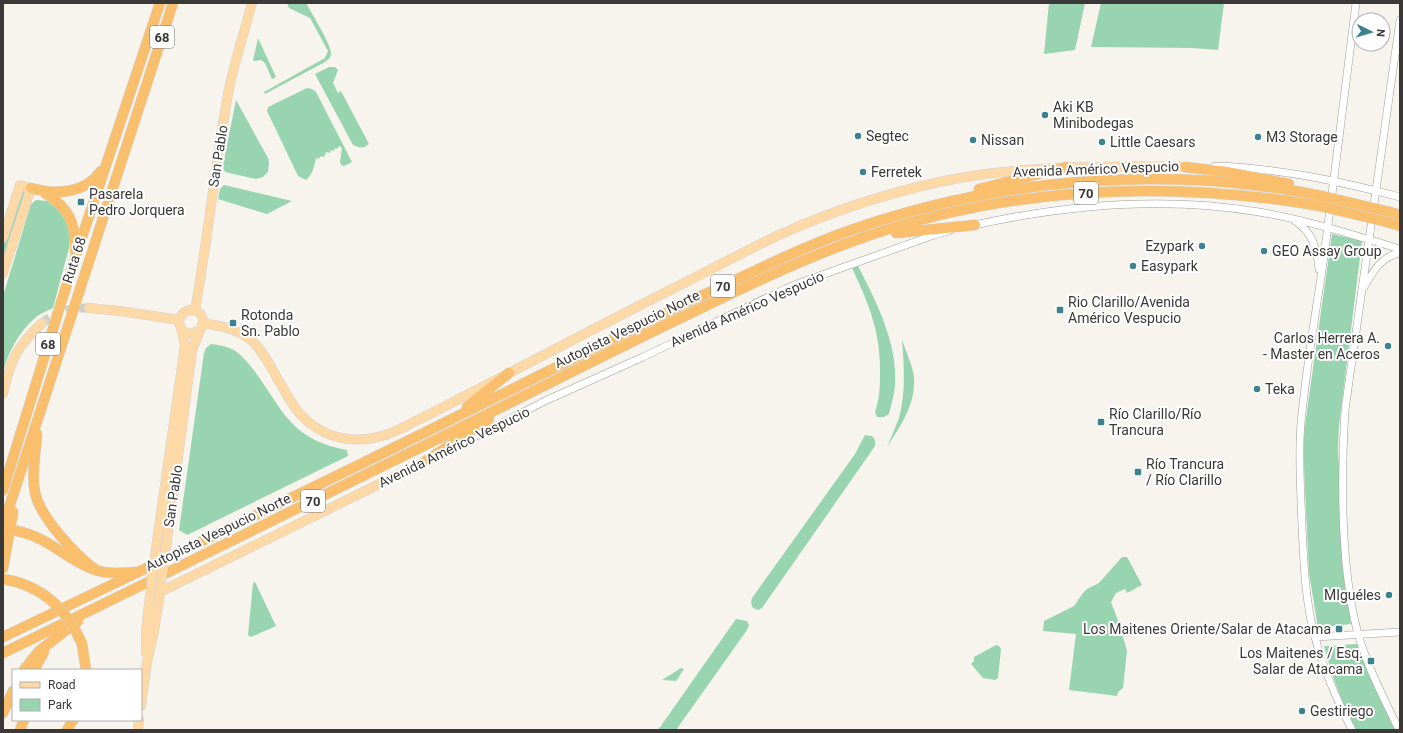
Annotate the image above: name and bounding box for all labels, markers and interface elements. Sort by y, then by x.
north arrow [1351,12,1391,52]
road number: 68 [150,26,174,48]
text: N [1374,28,1387,37]
place label: Aki KB Minibodegas [1053,99,1134,131]
marker: Aki KB Minibodegas [1040,110,1050,120]
street label: San Pablo [205,124,231,188]
place label: Segtec [866,128,909,144]
place label: M3 Storage [1266,129,1338,145]
marker: Segtec [853,131,863,141]
place label: Nissan [981,132,1024,148]
marker: M3 Storage [1253,132,1263,142]
place label: Little Caesars [1110,134,1195,150]
marker: Nissan [968,135,978,145]
marker: Little Caesars [1097,137,1107,147]
street label: Avenida Américo Vespucio [1013,158,1179,180]
place label: Ferretek [871,164,923,180]
marker: Ferretek [858,167,868,177]
road number: 70 [1074,182,1098,204]
place label: Pasarela Pedro Jorquera [89,186,185,218]
marker: Pasarela Pedro Jorquera [76,197,86,207]
street label: Ruta 68 [59,235,89,285]
place label: Ezypark [1145,238,1195,254]
marker: Ezypark [1197,241,1207,251]
place label: GEO Assay Group [1272,243,1382,259]
marker: GEO Assay Group [1259,246,1269,256]
place label: Easypark [1141,258,1199,274]
marker: Easypark [1128,261,1138,271]
street label: Avenida Américo Vespucio [668,268,826,350]
road number: 70 [711,275,735,297]
street label: Autopista Vespucio Norte [552,287,702,371]
place label: Rio Clarillo/Avenida Américo Vespucio [1068,294,1190,326]
marker: Rio Clarillo/Avenida Américo Vespucio [1055,305,1065,315]
place label: Rotonda Sn. Pablo [241,307,300,339]
marker: Rotonda Sn. Pablo [228,318,238,328]
place label: Carlos Herrera A. - Master en Aceros [1263,330,1380,362]
road number: 68 [36,333,60,355]
marker: Carlos Herrera A. - Master en Aceros [1383,341,1393,351]
place label: Teka [1265,381,1295,397]
marker: Teka [1252,384,1262,394]
street label: Avenida Américo Vespucio [376,403,532,491]
place label: Río Clarillo/Río Trancura [1109,406,1201,438]
marker: Río Clarillo/Río Trancura [1096,417,1106,427]
place label: Río Trancura / Río Clarillo [1146,456,1224,488]
street label: San Pablo [161,464,185,528]
marker: Río Trancura / Río Clarillo [1133,467,1143,477]
street label: Autopista Vespucio Norte [143,490,293,574]
road number: 70 [301,490,325,512]
place label: MIguéles [1324,587,1381,603]
marker: MIguéles [1384,590,1394,600]
place label: Los Maitenes Oriente/Salar de Atacama [1083,621,1331,637]
marker: Los Maitenes Oriente/Salar de Atacama [1334,624,1344,634]
place label: Los Maitenes / Esq. Salar de Atacama [1240,645,1363,677]
marker: Los Maitenes / Esq. Salar de Atacama [1366,656,1376,666]
legend [12,669,142,721]
text: Road [48,678,76,692]
text: Park [48,698,73,712]
place label: Gestiriego [1310,703,1374,719]
marker: Gestiriego [1297,706,1307,716]

